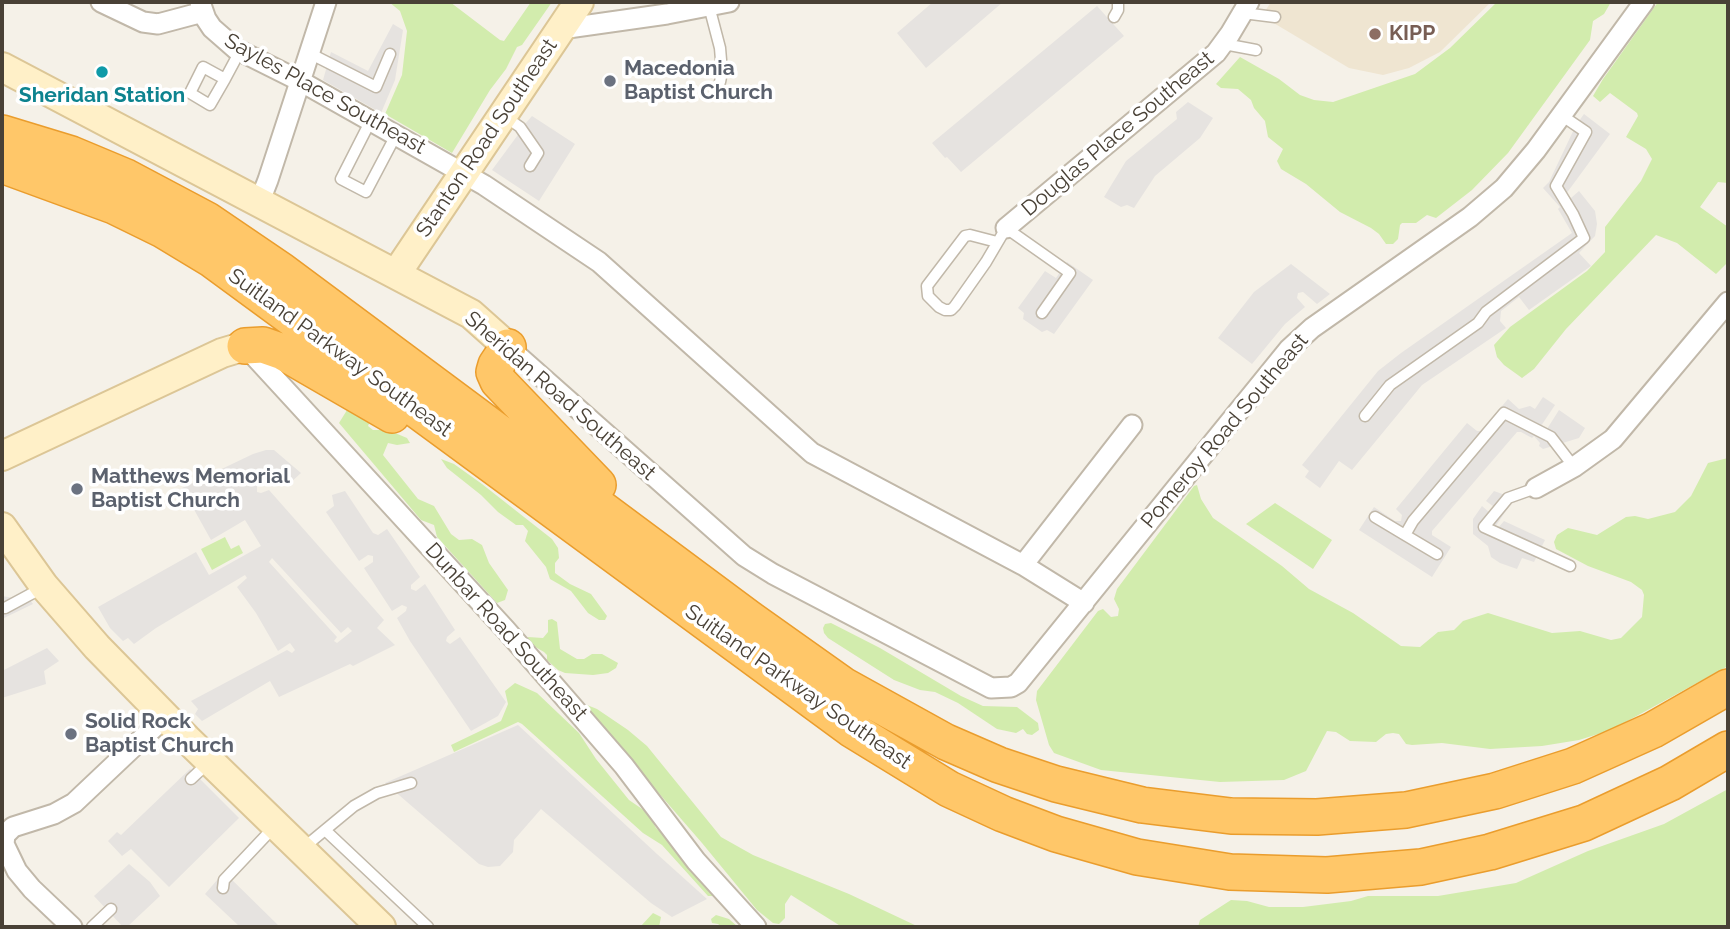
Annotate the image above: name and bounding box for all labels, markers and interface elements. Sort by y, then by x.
place label: KIPP [1389,21,1435,47]
marker: KIPP [1367,26,1383,42]
street label: Sayles Place Southeast [220,28,430,160]
street label: Stanton Road Southeast [411,34,563,242]
street label: Douglas Place Southeast [1017,46,1219,222]
place label: Macedonia Baptist Church [624,56,773,106]
marker: Sheridan Station [94,64,110,80]
marker: Macedonia Baptist Church [602,73,618,89]
place label: Sheridan Station [19,83,185,109]
street label: Suitland Parkway Southeast [223,263,457,443]
street label: Sheridan Road Southeast [459,306,661,486]
street label: Pomeroy Road Southeast [1136,328,1314,534]
place label: Matthews Memorial Baptist Church [91,464,290,514]
marker: Matthews Memorial Baptist Church [69,481,85,497]
street label: Dunbar Road Southeast [420,538,592,726]
street label: Suitland Parkway Southeast [680,599,916,775]
place label: Solid Rock Baptist Church [85,709,234,759]
marker: Solid Rock Baptist Church [63,726,79,742]

